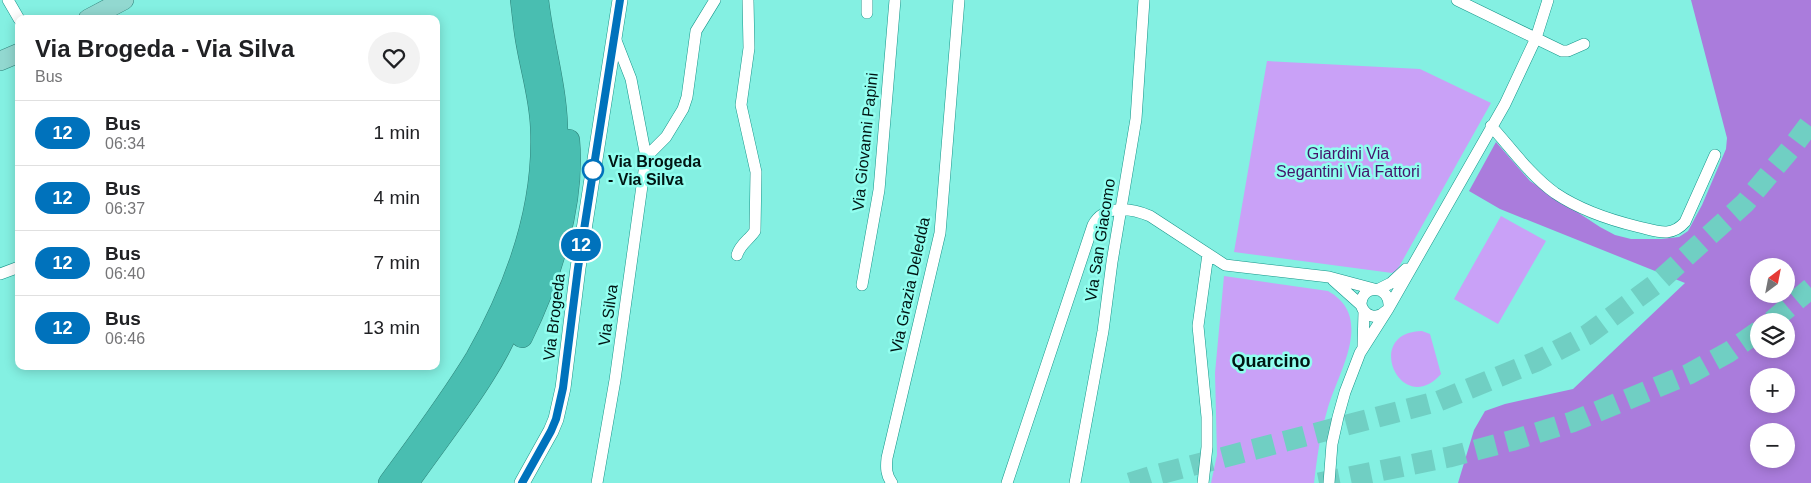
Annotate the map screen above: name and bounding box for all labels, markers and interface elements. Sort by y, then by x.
button: heart [368,32,420,84]
text: Via Brogeda - Via Silva [35,35,294,62]
text: Bus [35,68,63,85]
street label: Via Giovanni Papini [849,72,881,212]
text: Bus [105,113,141,134]
text: 1 min [374,122,420,143]
text: 12 [52,123,73,143]
text: 06:34 [105,135,145,152]
park label: Giardini Via Segantini Via Fattori [1276,145,1420,180]
place label: Via Brogeda - Via Silva [608,153,701,188]
marker: Via Brogeda - Via Silva [582,159,604,181]
street label: Via San Giacomo [1082,177,1118,303]
text: Bus [105,178,141,199]
text: 4 min [374,187,420,208]
text: 12 [52,188,73,208]
text: 06:37 [105,200,145,217]
street label: Via Grazia Deledda [887,215,933,354]
line badge: 12 [558,229,604,261]
text: 12 [571,235,591,255]
text: Bus [105,243,141,264]
text: 7 min [374,252,420,273]
text: 12 [52,253,73,273]
north arrow [1750,258,1795,302]
map controls [1750,258,1795,468]
text: 06:40 [105,265,145,282]
street label: Via Brogeda [540,272,568,362]
street label: Via Silva [595,283,621,347]
text: Bus [105,308,141,329]
button: layers [1750,313,1795,358]
text: 13 min [363,317,420,338]
text: 12 [52,318,73,338]
text: 06:46 [105,330,145,347]
district label: Quarcino [1231,351,1311,371]
button: + [1750,368,1795,413]
button: − [1750,423,1795,468]

